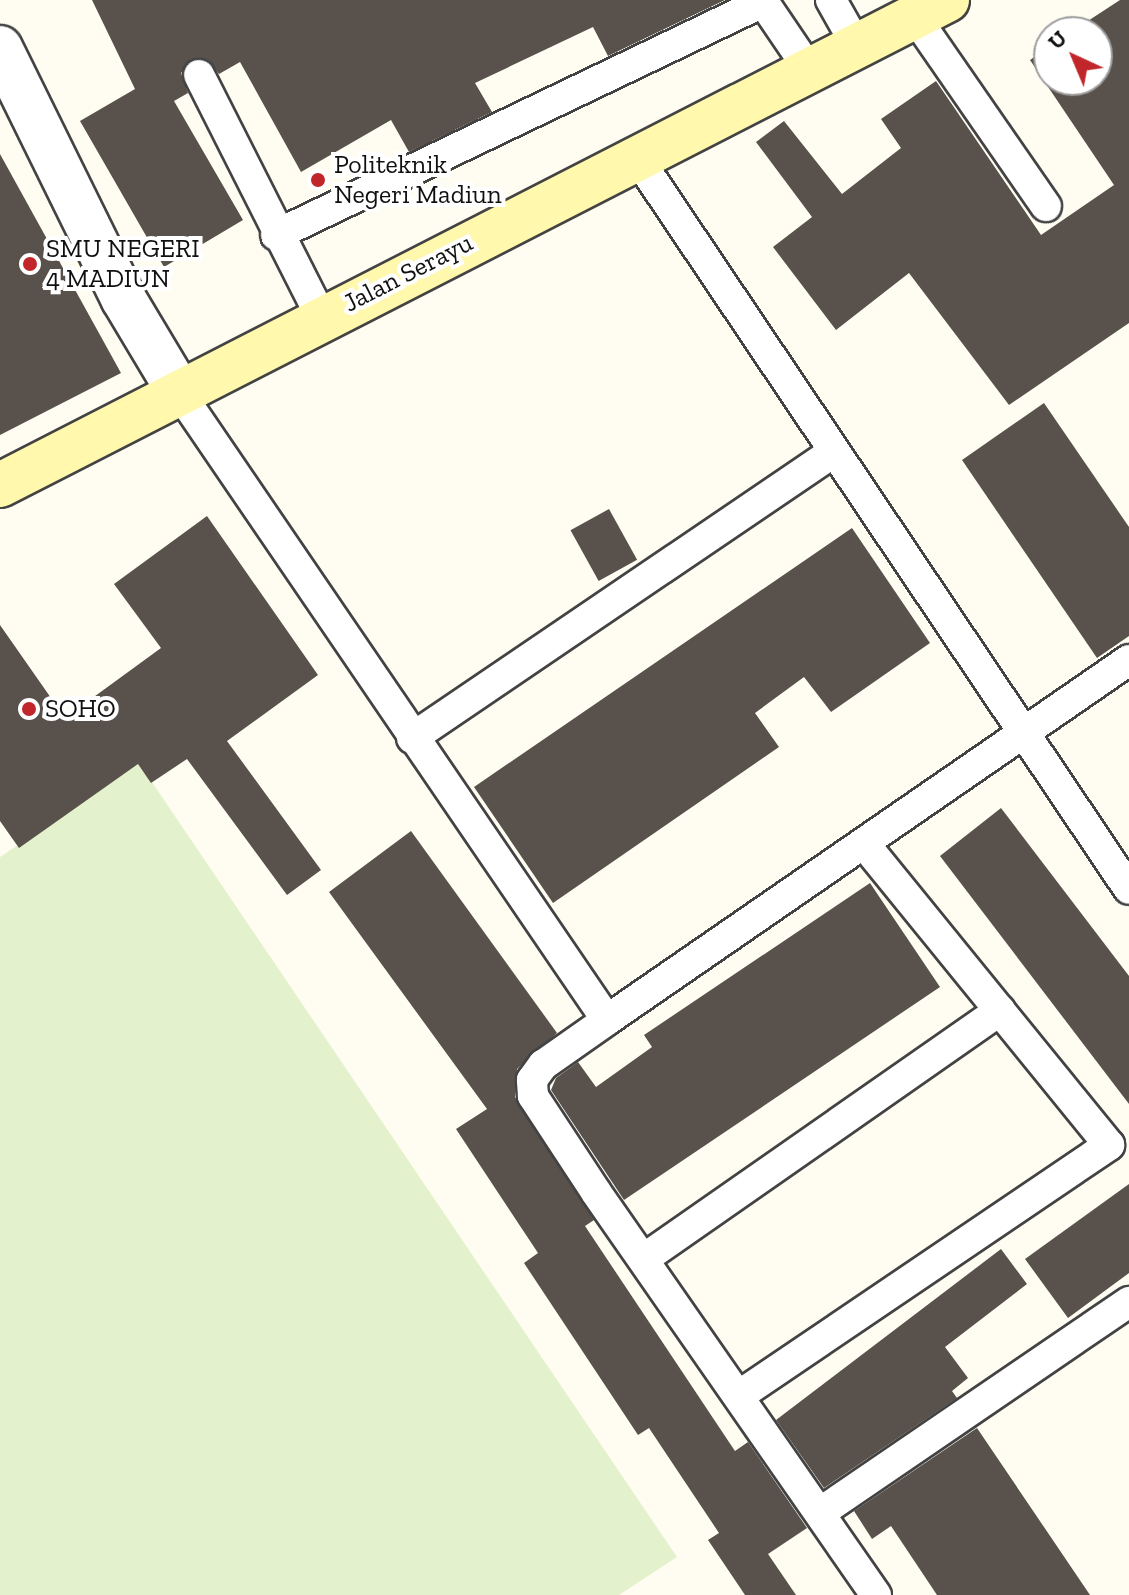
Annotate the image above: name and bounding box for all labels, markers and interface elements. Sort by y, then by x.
north arrow [1033,16,1113,96]
text: U [1042,25,1072,55]
place label: Politeknik Negeri Madiun [334,149,502,210]
marker: Politeknik Negeri Madiun [309,171,327,189]
street label: Jalan Serayu [338,227,478,319]
place label: SMU NEGERI 4 MADIUN [46,233,200,294]
marker: SMU NEGERI 4 MADIUN [21,255,39,273]
place label: SOHO [45,693,116,725]
marker: SOHO [20,700,38,718]

